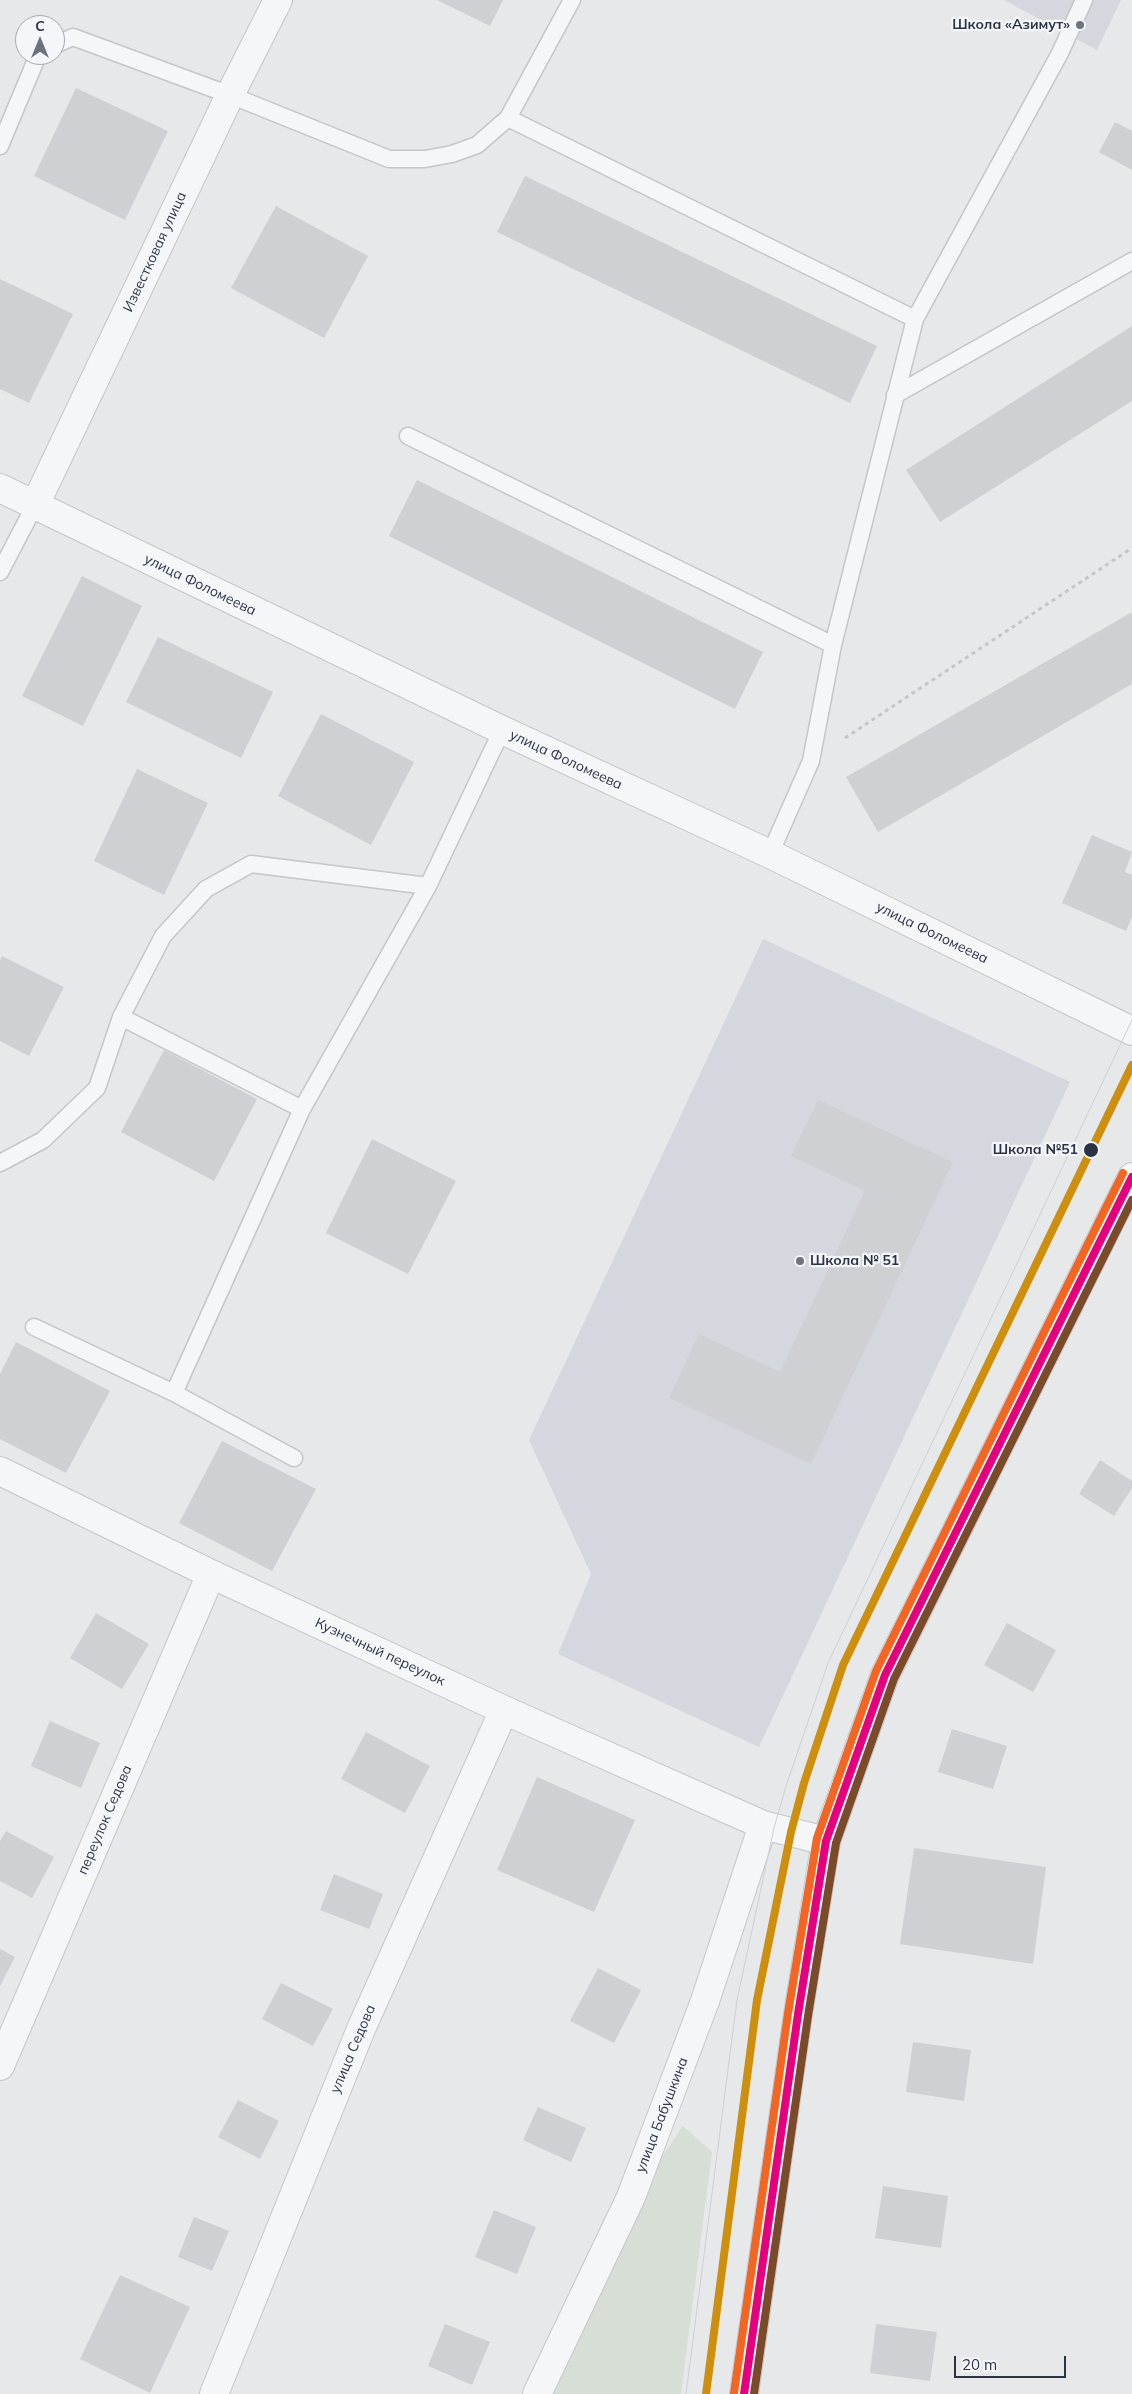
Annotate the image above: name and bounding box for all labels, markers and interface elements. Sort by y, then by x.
north arrow [15,15,65,65]
text: С [35,17,45,35]
place label: Школа «Азимут» [952,17,1070,33]
marker: Школа «Азимут» [1074,19,1086,31]
street label: Известковая улица [120,189,190,315]
street label: улица Фоломеева [141,551,259,619]
street label: улица Фоломеева [507,727,625,793]
street label: улица Фоломеева [873,899,991,967]
marker: Школа №51 [1082,1141,1100,1159]
place label: Школа №51 [993,1142,1078,1158]
place label: Школа № 51 [810,1253,899,1269]
marker: Школа № 51 [794,1255,806,1267]
street label: Кузнечный переулок [312,1614,448,1690]
street label: переулок Седова [74,1763,136,1877]
street label: улица Седова [327,2002,379,2096]
street label: улица Бабушкина [632,2055,692,2175]
scale bar [957,2346,1070,2378]
text: 20 m [962,2355,997,2374]

